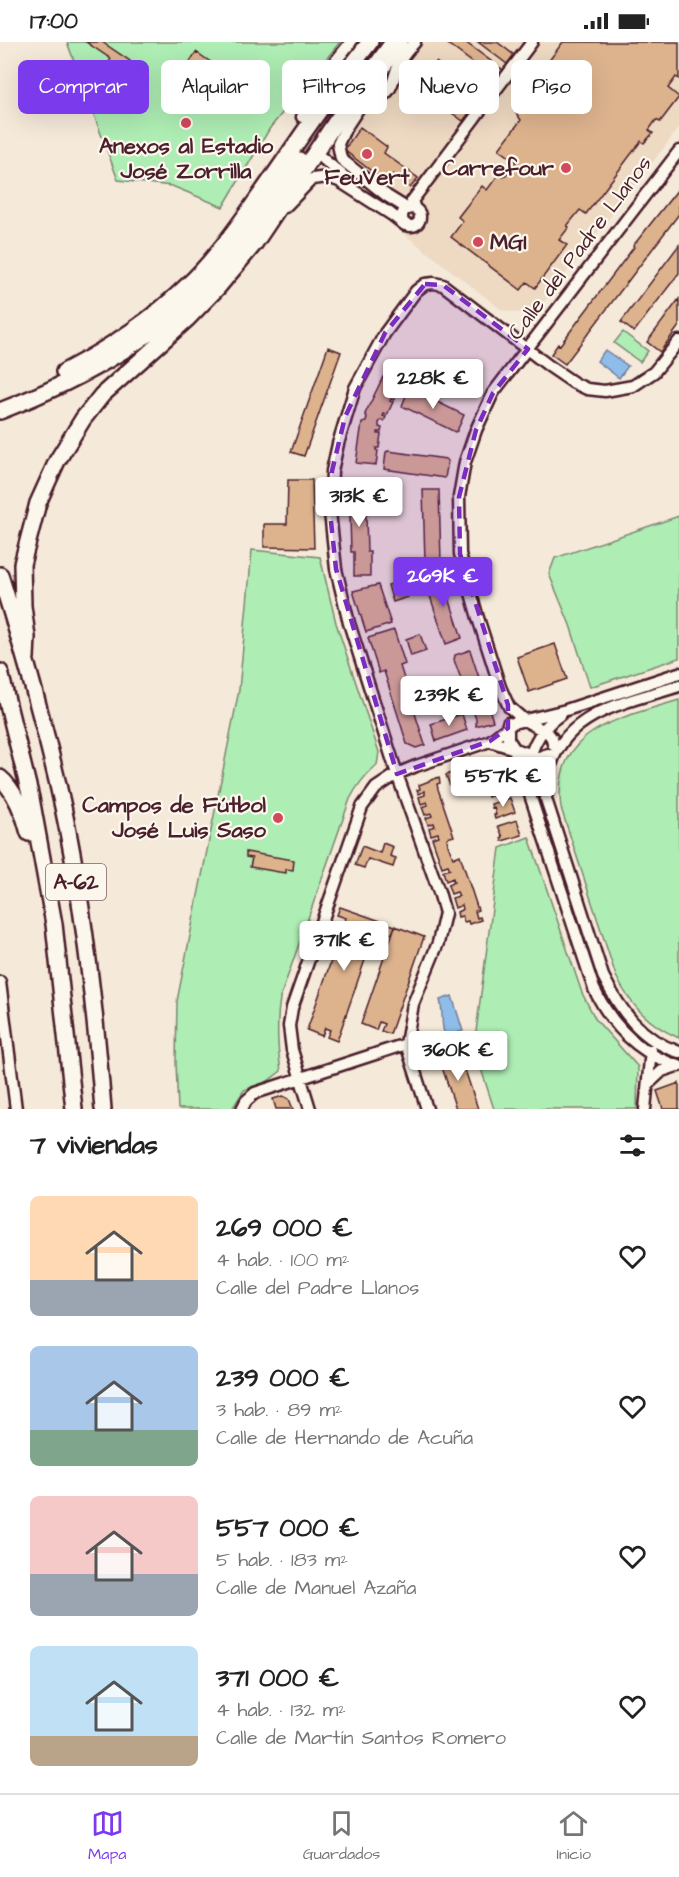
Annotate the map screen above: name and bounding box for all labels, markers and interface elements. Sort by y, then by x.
text: 17:00 [30,6,78,37]
chip: Comprar [18,60,149,114]
chip: Alquilar [161,60,270,114]
chip: Filtros [282,60,387,114]
chip: Nuevo [399,60,499,114]
chip: Piso [511,60,592,114]
marker: Anexos al Estadio José Zorrilla [179,116,193,130]
place label: Anexos al Estadio José Zorrilla [99,131,274,187]
marker: FeuVert [360,147,374,161]
street label: Calle del Padre Llanos [500,149,660,347]
place label: Carrefour [442,153,555,184]
marker: Carrefour [559,161,573,175]
place label: FeuVert [324,162,411,193]
place label: MGI [490,227,527,258]
marker: MGI [471,235,485,249]
pin: 228K € [384,359,482,410]
text: 228K € [397,364,469,392]
pin: 313K € [310,477,408,528]
text: 313K € [330,482,388,510]
pin: 269K € [394,557,492,608]
text: 269K € [407,562,479,590]
pin: 239K € [400,676,498,727]
text: 239K € [414,681,484,709]
pin: 557K € [454,757,552,808]
text: 557K € [465,762,541,790]
place label: Campos de Fútbol José Luis Saso [82,790,267,846]
marker: Campos de Fútbol José Luis Saso [271,811,285,825]
road number: A-62 [46,864,106,900]
pin: 371K € [295,921,393,972]
text: 371K € [313,926,375,954]
pin: 360K € [409,1031,507,1082]
text: 360K € [422,1036,494,1064]
text: 7 viviendas [30,1127,158,1163]
icon: filters [616,1129,649,1162]
text: 269 000 € [216,1210,353,1246]
icon: home [78,1220,150,1292]
icon: heart [616,1240,649,1273]
text: 4 hab. · 100 m² [216,1246,349,1274]
text: Calle del Padre Llanos [216,1274,419,1302]
text: 239 000 € [216,1360,350,1396]
icon: home [78,1370,150,1442]
icon: heart [616,1390,649,1423]
text: 3 hab. · 89 m² [216,1396,343,1424]
text: Calle de Hernando de Acuña [216,1424,473,1452]
text: 557 000 € [216,1510,360,1546]
icon: home [78,1520,150,1592]
icon: heart [616,1540,649,1573]
text: 5 hab. · 183 m² [216,1546,348,1574]
text: Calle de Manuel Azaña [216,1574,416,1602]
text: 371 000 € [216,1660,339,1696]
icon: home [78,1670,150,1742]
icon: heart [616,1690,649,1723]
text: 4 hab. · 132 m² [216,1696,346,1724]
text: Calle de Martín Santos Romero [216,1724,506,1752]
tab: Mapa [88,1807,126,1865]
tab: Guardados [303,1807,380,1865]
tab: Inicio [557,1807,591,1865]

